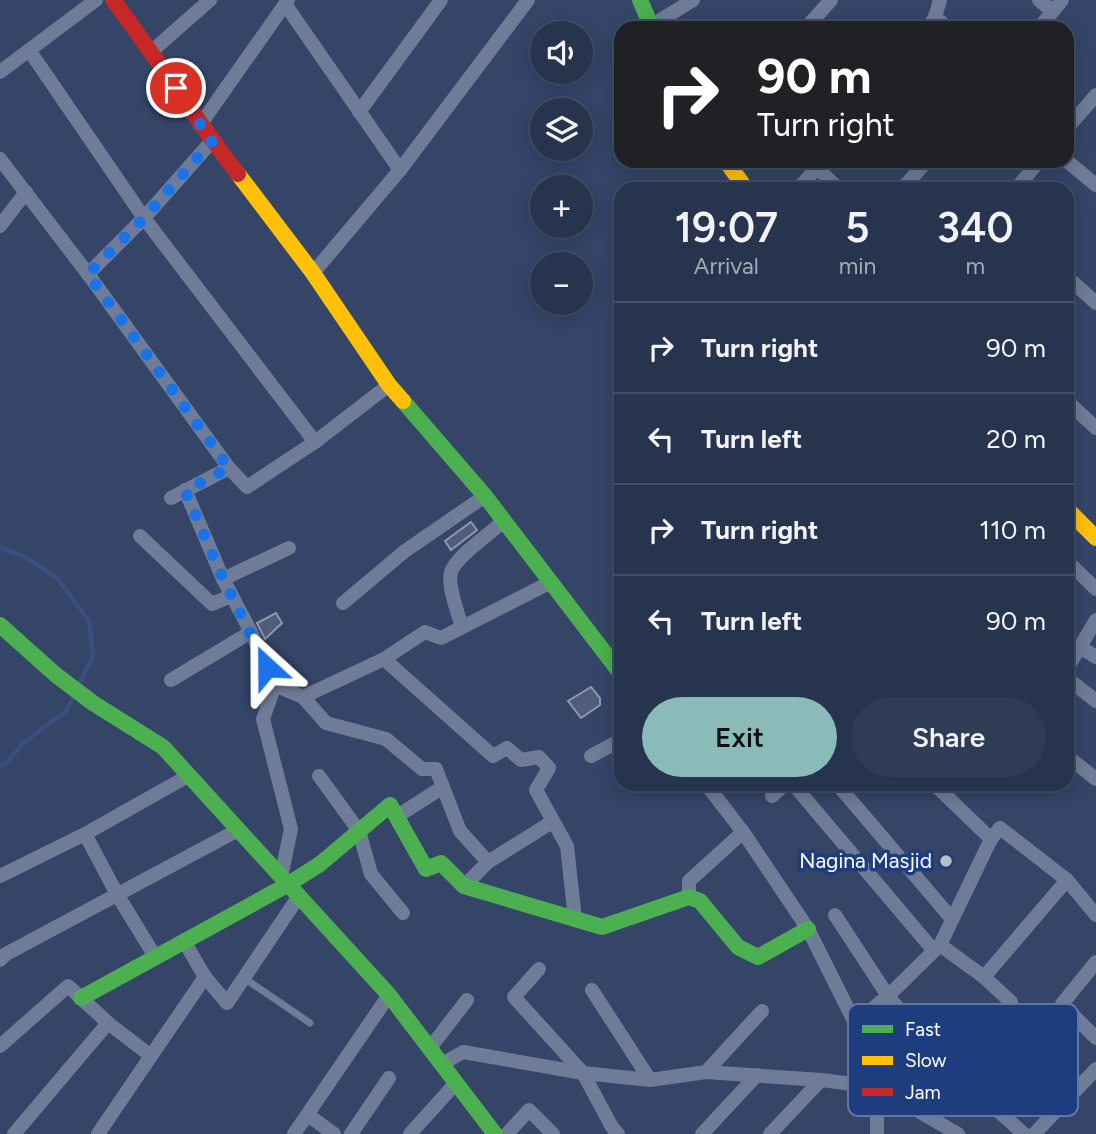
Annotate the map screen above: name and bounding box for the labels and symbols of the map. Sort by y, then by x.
pin [146,58,206,118]
position arrow [230,630,304,704]
place label: Nagina Masjid [799,848,932,873]
marker: Nagina Masjid [938,853,954,869]
legend [848,1004,1078,1116]
text: Fast [905,1018,941,1041]
text: Slow [905,1049,947,1072]
text: Jam [905,1081,941,1104]

